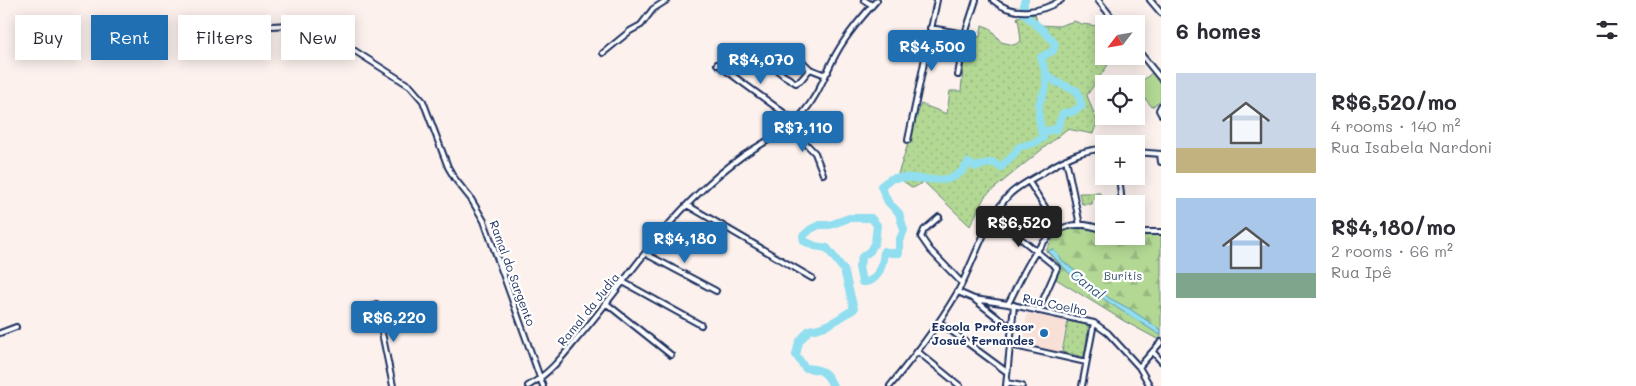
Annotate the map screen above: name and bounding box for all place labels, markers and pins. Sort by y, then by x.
pin: R$4,500 [886,30,978,72]
pin: R$4,070 [715,42,807,85]
pin: R$7,110 [757,110,849,153]
pin: R$6,520 [973,206,1065,248]
pin: R$4,180 [639,222,731,264]
pin: R$6,220 [348,300,440,343]
place label: Escola Professor Josué Fernandes [931,318,1034,348]
marker: Escola Professor Josué Fernandes [1038,327,1050,339]

